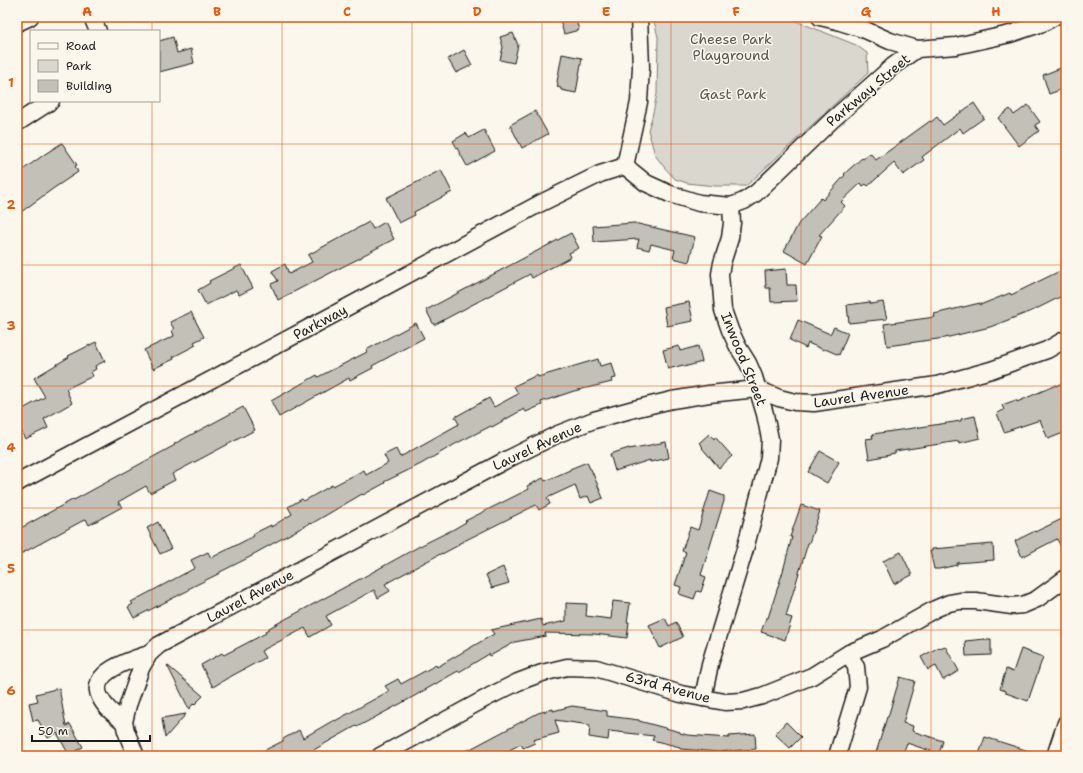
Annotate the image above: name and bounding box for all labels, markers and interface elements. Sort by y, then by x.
text: A [82,3,92,20]
text: B [213,3,221,20]
text: C [343,3,351,20]
text: D [472,3,482,20]
text: E [602,3,611,20]
text: F [732,3,740,20]
text: G [861,3,872,20]
text: H [991,3,1001,20]
legend [30,30,160,102]
park label: Cheese Park Playground [690,30,772,64]
text: Road [66,38,97,54]
street label: Parkway Street [822,50,914,130]
text: Park [66,58,92,74]
text: 1 [8,74,14,91]
text: Building [66,78,112,94]
park label: Gast Park [700,85,766,103]
text: 2 [6,196,16,213]
street label: Parkway [290,300,350,344]
street label: Inwood Street [717,309,771,409]
text: 3 [6,317,16,334]
street label: Laurel Avenue [812,380,910,412]
street label: Laurel Avenue [490,418,584,474]
text: 4 [6,439,16,456]
text: 5 [7,560,15,577]
street label: Laurel Avenue [203,565,297,626]
street label: 63rd Avenue [623,667,713,707]
text: 6 [6,682,16,699]
scale bar [32,717,150,743]
text: 50 m [38,723,68,739]

